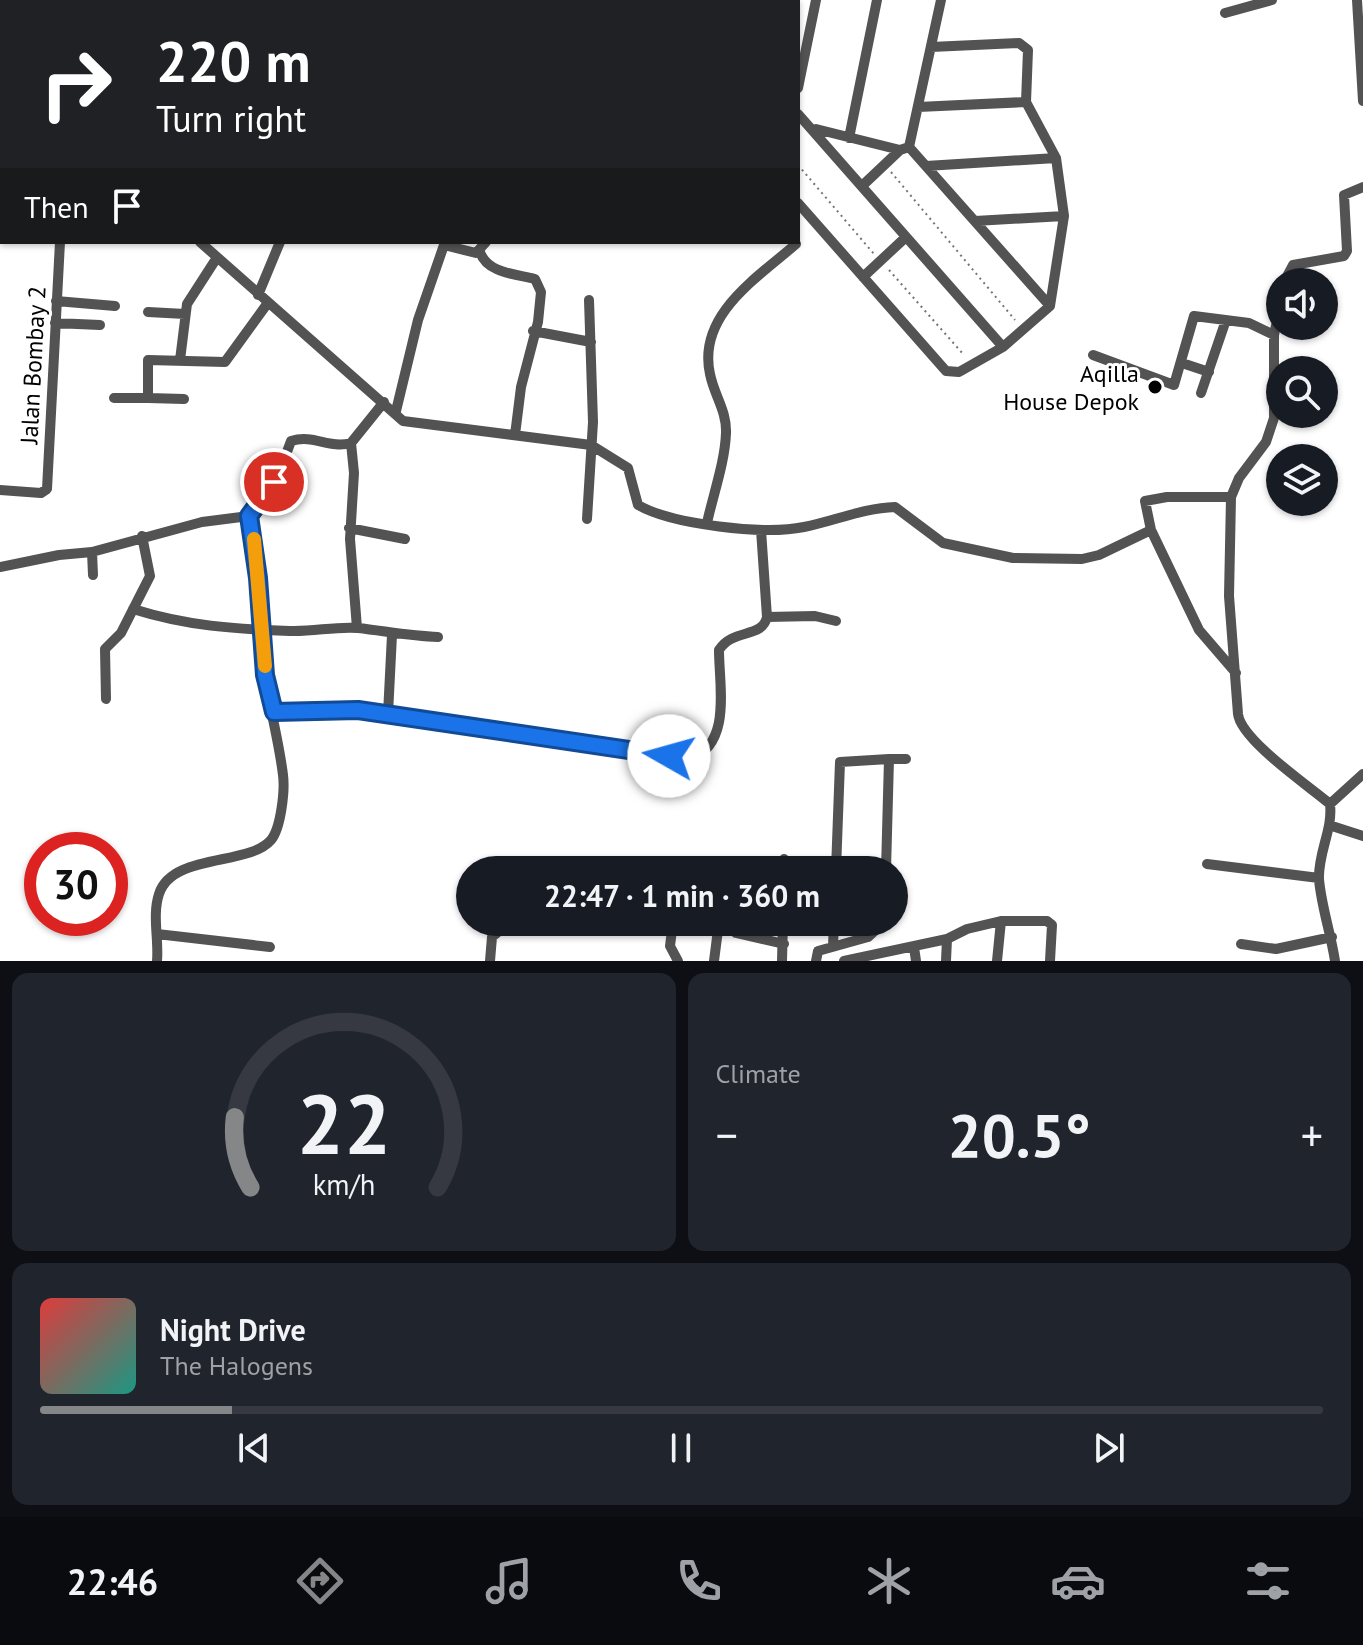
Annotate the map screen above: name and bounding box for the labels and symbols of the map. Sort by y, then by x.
street label: Jalan Bombay 2 [13,285,53,446]
place label: Aqilla House Depok [1003,358,1139,417]
marker: Aqilla House Depok [1146,378,1164,396]
pin [240,448,308,516]
position arrow [627,714,711,798]
speed limit sign: 30 [24,832,128,936]

